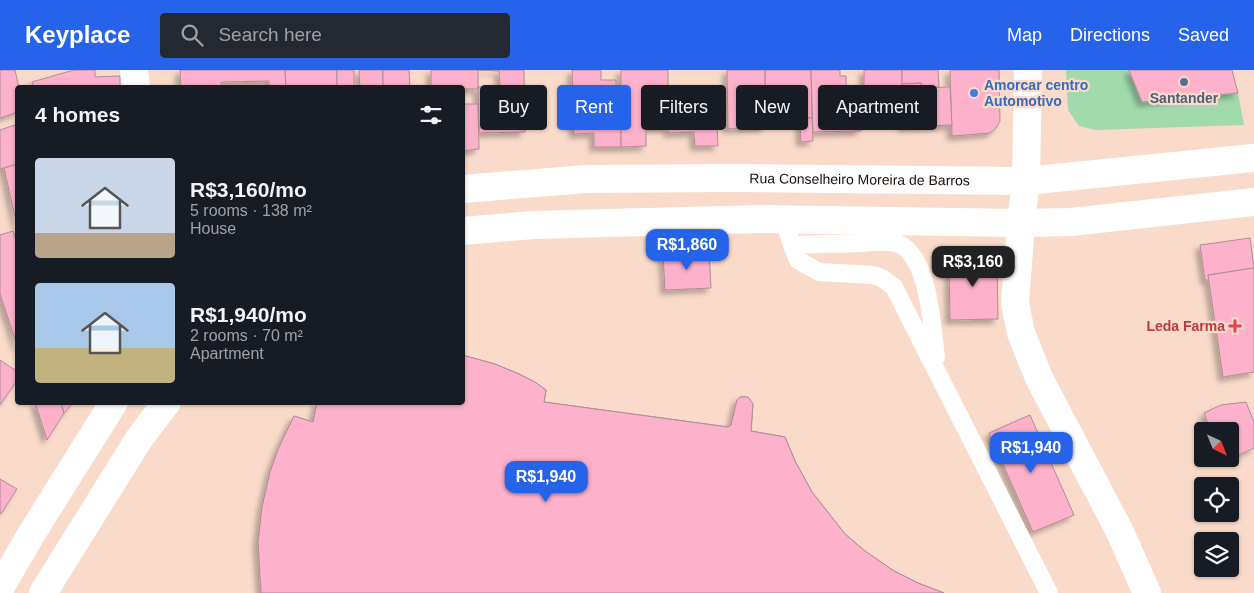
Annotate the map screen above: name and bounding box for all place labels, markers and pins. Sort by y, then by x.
marker: Santander [1178,76,1190,88]
place label: Amorcar centro Automotivo [984,77,1088,109]
marker: Amorcar centro Automotivo [968,87,980,99]
place label: Santander [1150,90,1219,106]
pin: R$1,860 [641,228,733,271]
pin: R$3,160 [927,246,1019,288]
place label: Leda Farma [1146,318,1225,334]
marker: Leda Farma [1229,320,1241,332]
pin: R$1,940 [985,432,1077,474]
pin: R$1,940 [500,460,592,503]

